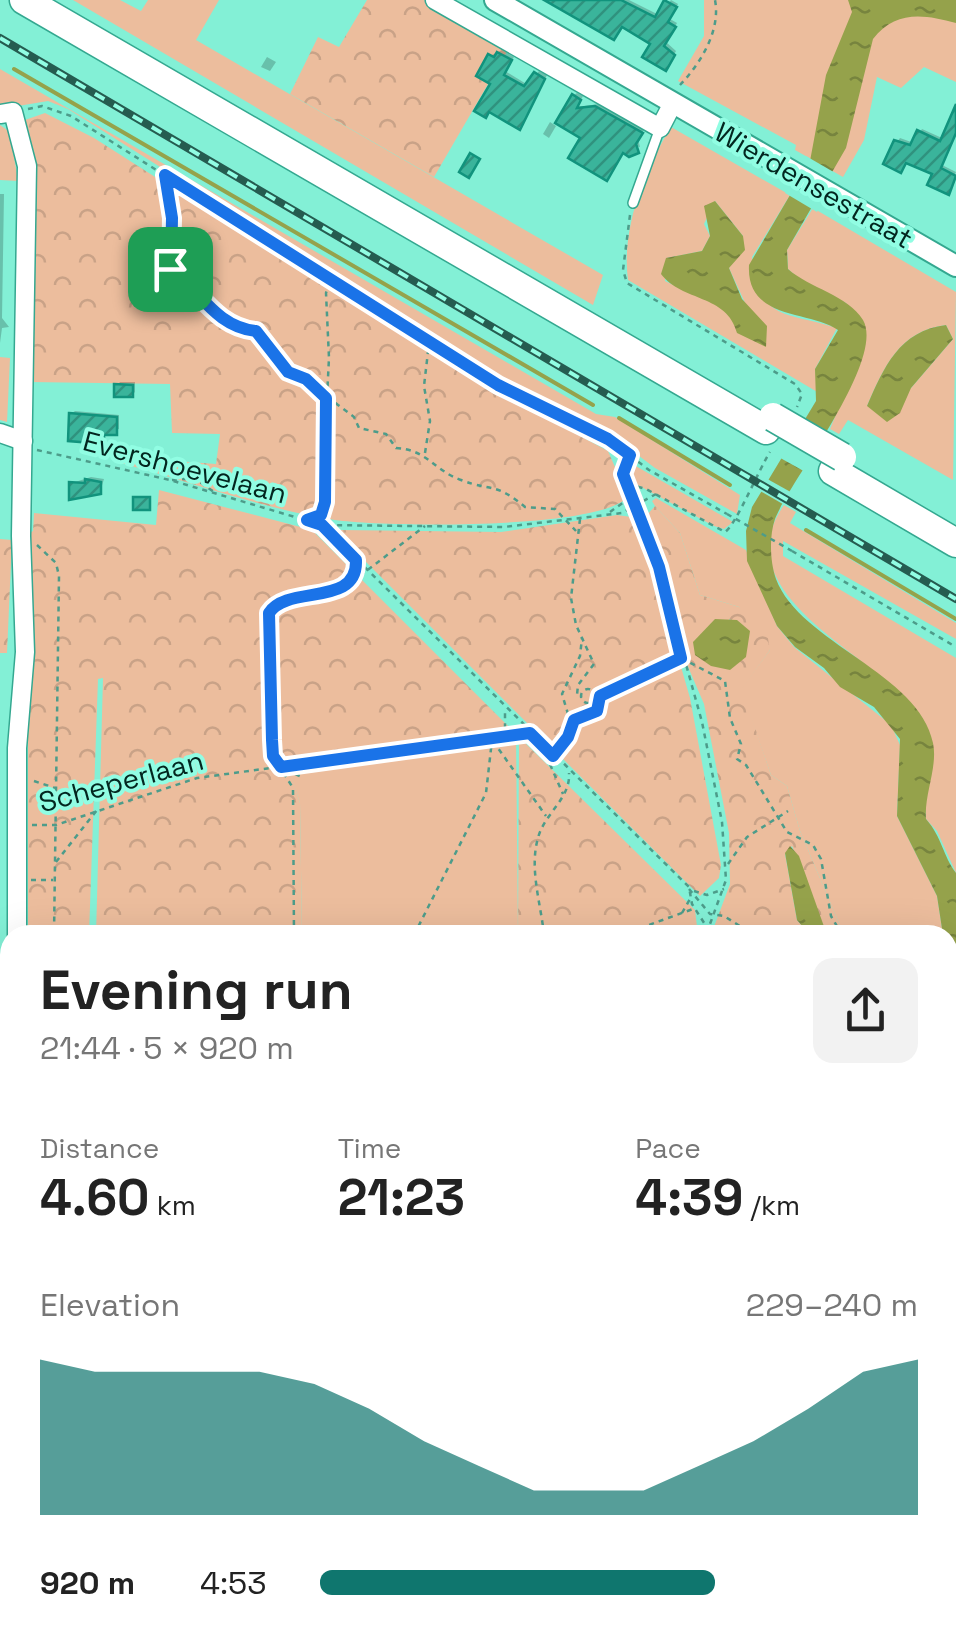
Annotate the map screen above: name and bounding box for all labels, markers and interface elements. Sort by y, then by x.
street label: Wierdensestraat [709,114,919,256]
pin [128,227,213,312]
icon: arrive [143,242,198,297]
street label: Evershoevelaan [79,422,291,512]
street label: Scheperlaan [35,742,207,820]
text: Evening run [40,955,353,1025]
button: share [813,958,918,1063]
text: 21:44 · 5 × 920 m [40,1028,294,1068]
text: Distance [40,1130,159,1166]
text: Time [338,1130,401,1166]
text: Pace [635,1130,701,1166]
text: 4.60 [40,1166,150,1230]
text: 21:23 [338,1166,465,1230]
text: 4:39 [635,1166,743,1230]
text: km [150,1187,196,1223]
text: /km [743,1187,800,1223]
text: Elevation [40,1285,180,1325]
text: 229–240 m [746,1285,918,1325]
text: 920 m [40,1563,135,1603]
text: 4:53 [200,1563,267,1603]

